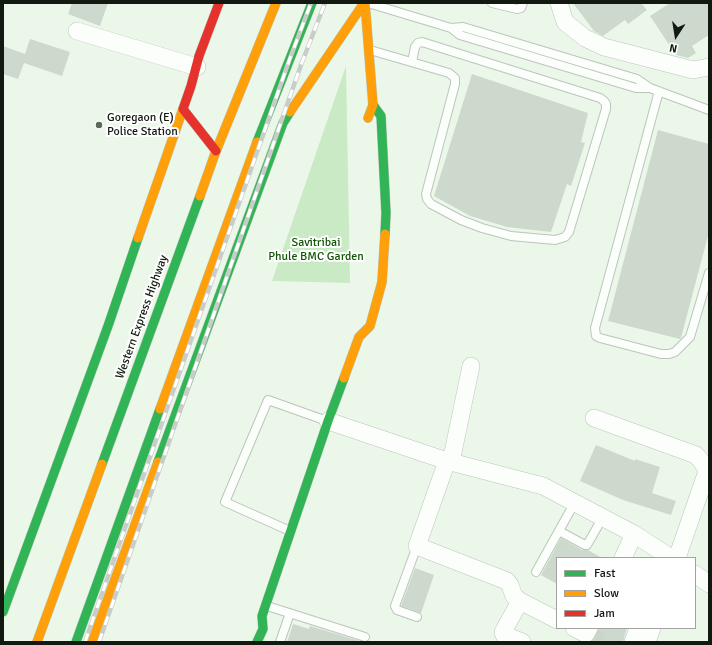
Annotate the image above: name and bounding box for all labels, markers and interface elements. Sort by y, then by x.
north arrow [656,16,696,56]
text: N [668,41,678,55]
place label: Goregaon (E) Police Station [107,111,178,139]
marker: Goregaon (E) Police Station [94,120,104,130]
park label: Savitribai Phule BMC Garden [268,236,364,264]
street label: Western Express Highway [113,253,171,381]
legend [556,557,696,629]
text: Fast [594,566,615,581]
text: Slow [594,586,619,601]
text: Jam [594,606,615,621]

